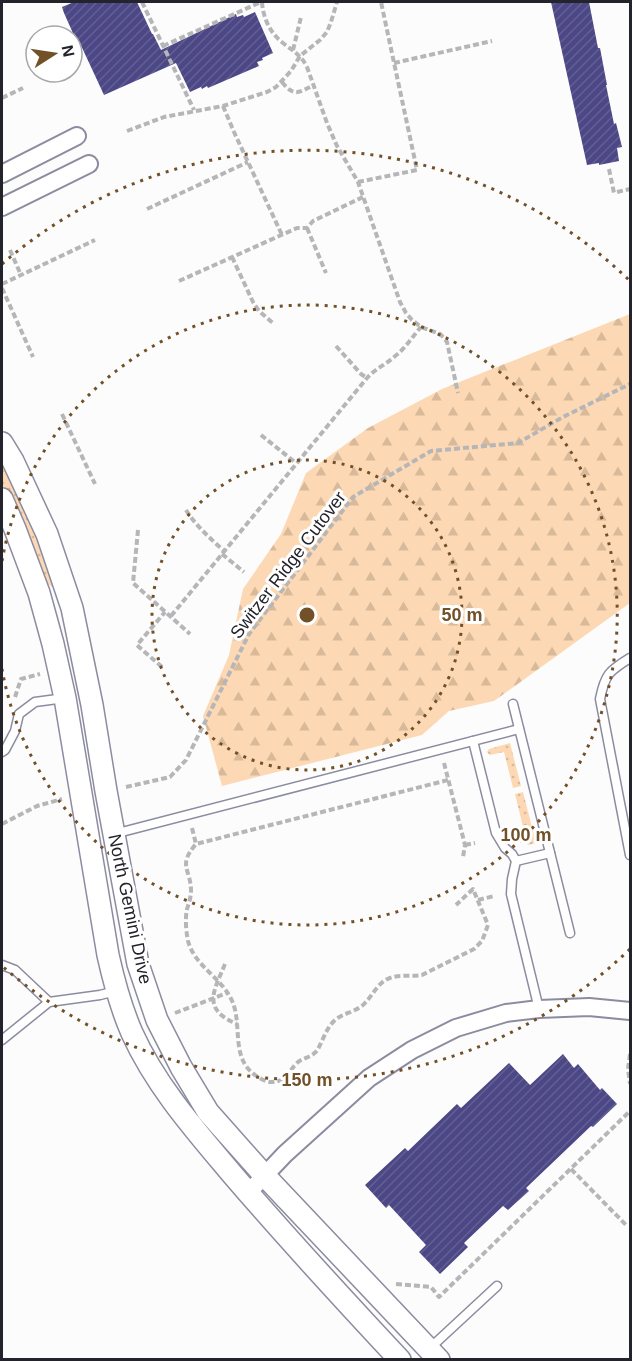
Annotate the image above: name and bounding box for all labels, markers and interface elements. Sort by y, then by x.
north arrow [24,24,84,84]
text: N [59,44,78,58]
street label: Switzer Ridge Cutover [226,487,350,643]
centre of rings [297,605,317,625]
text: 50 m [441,605,483,625]
text: 100 m [500,825,552,845]
street label: North Gemini Drive [104,832,156,986]
text: 150 m [281,1070,333,1090]

